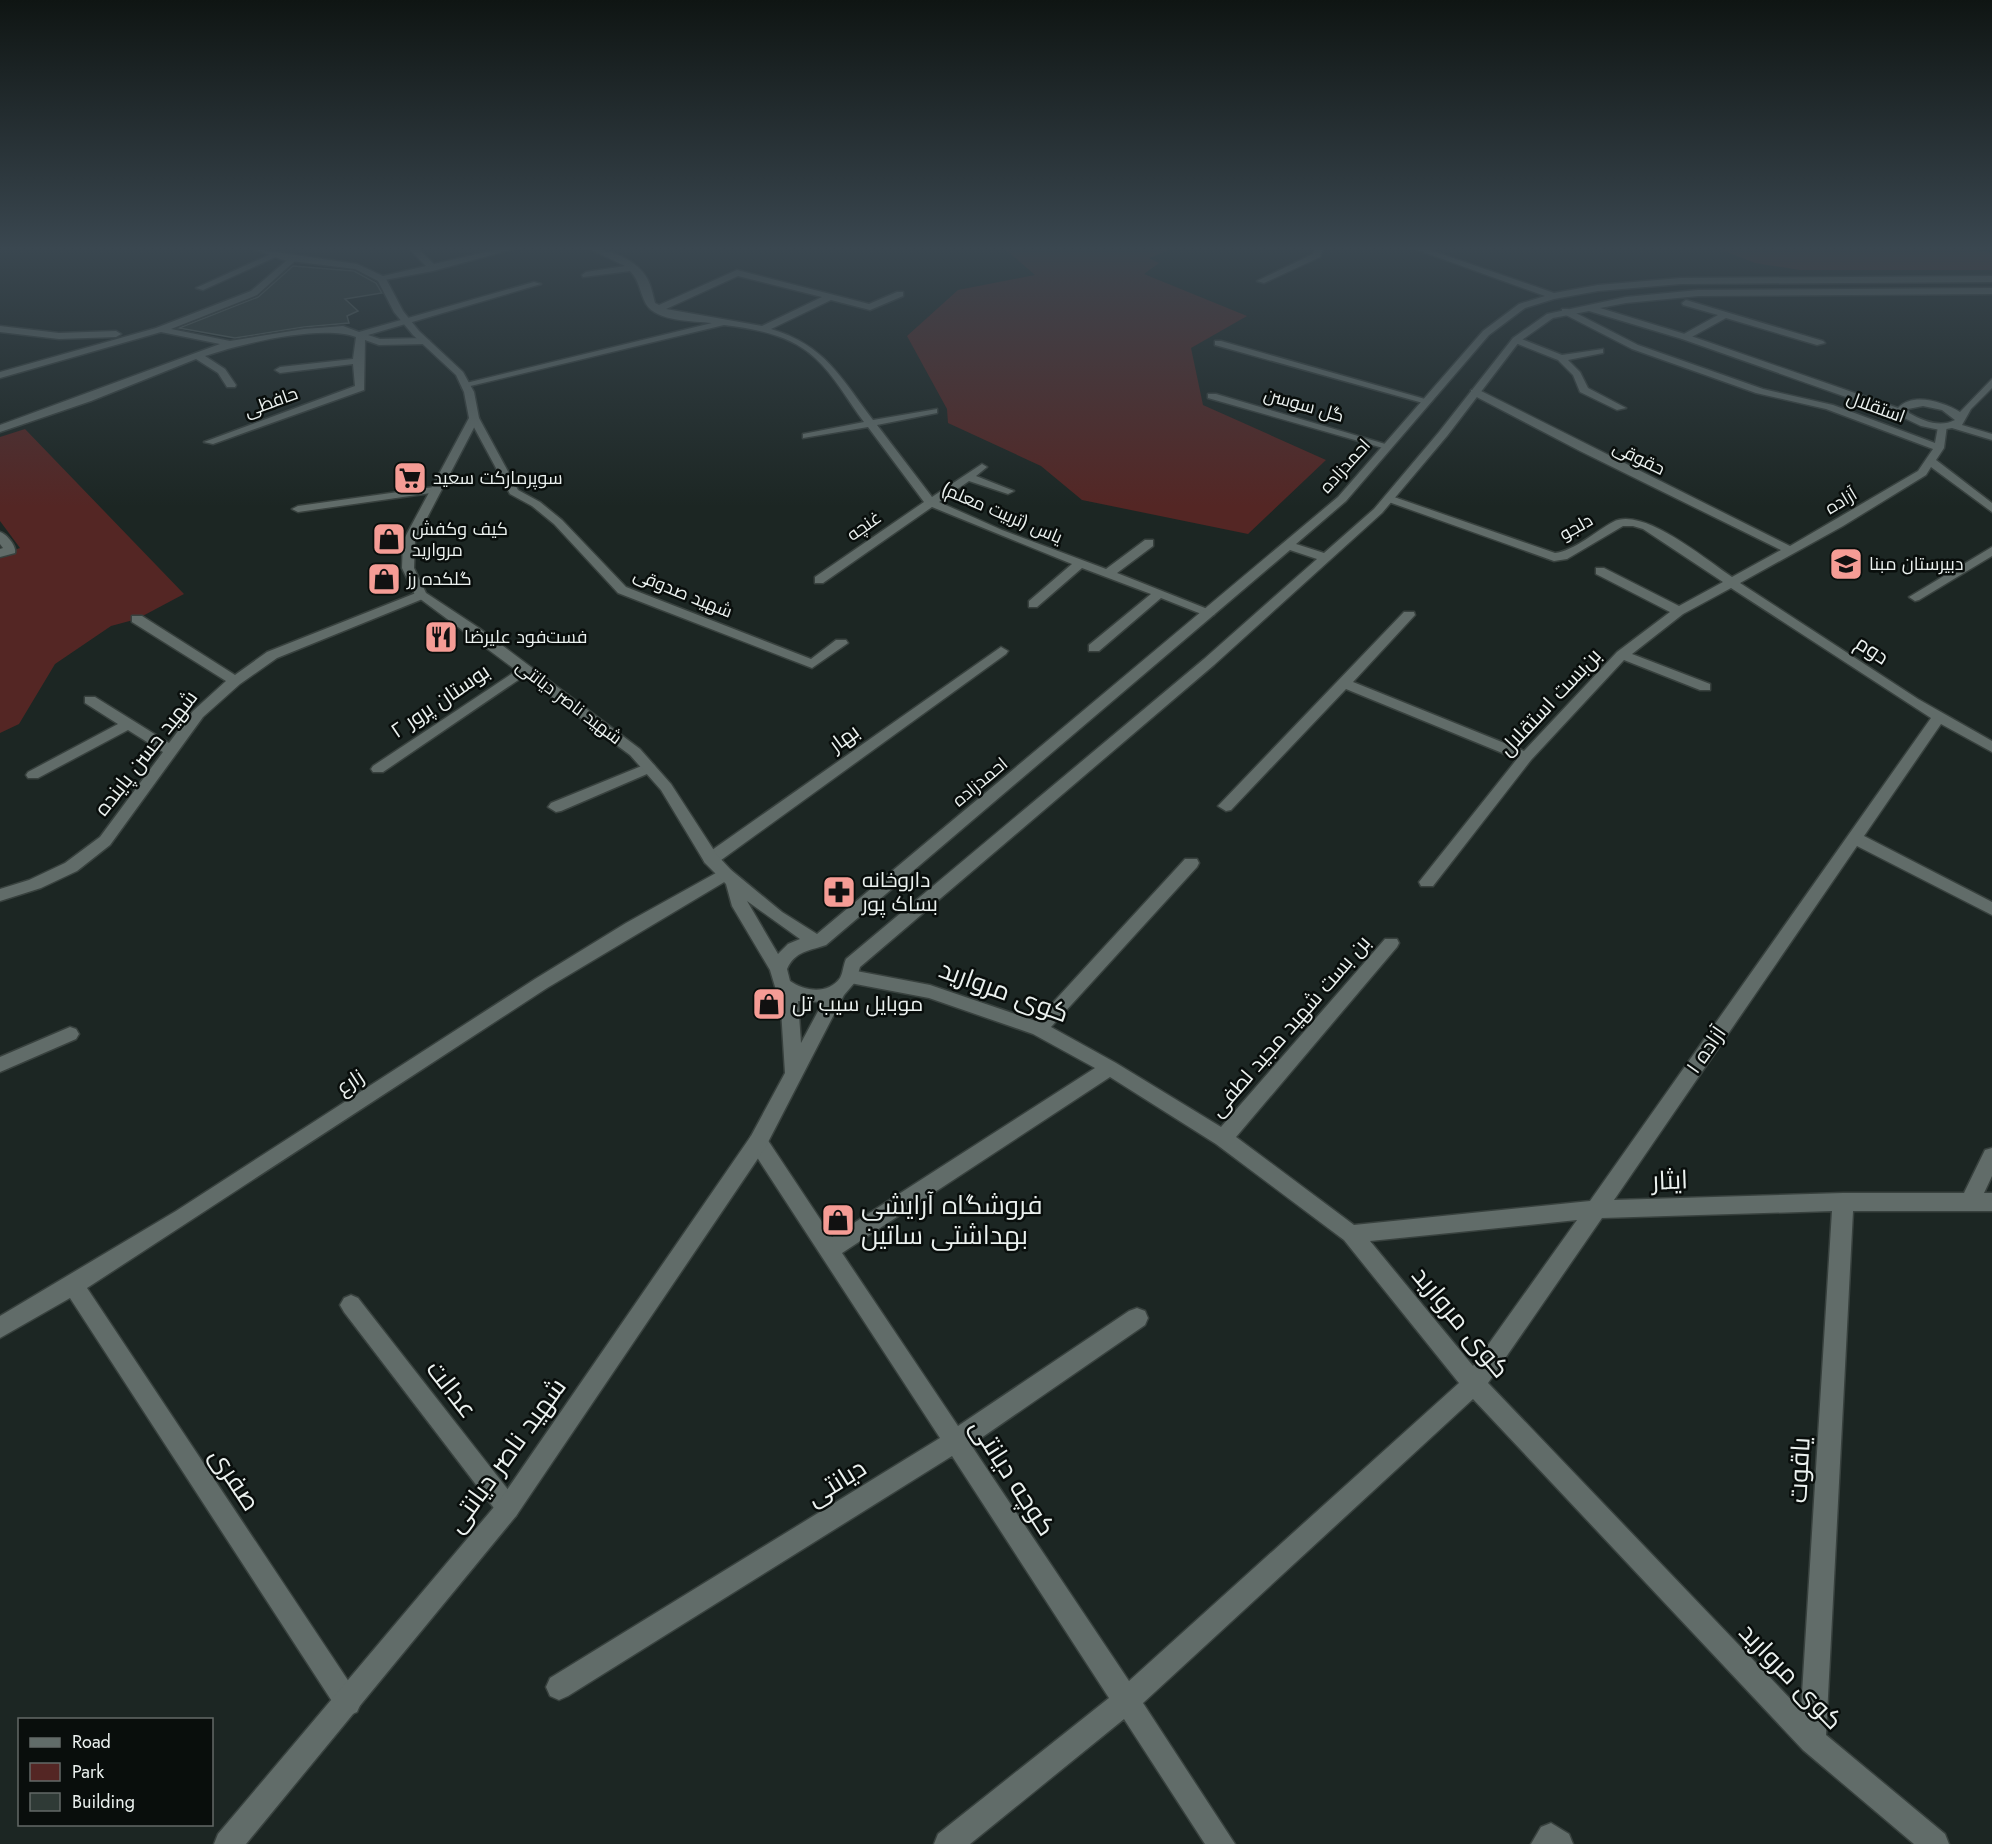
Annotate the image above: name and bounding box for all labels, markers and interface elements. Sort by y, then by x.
street label: حافظی [240,380,302,424]
street label: گل سوسن [1261,381,1347,429]
street label: استقلال [1843,384,1909,430]
street label: احمدزاده [1313,433,1377,499]
street label: حقوقی [1609,434,1669,482]
supermarket icon: سوپرمارکت سعید [392,460,428,496]
place label: سوپرمارکت سعید [433,465,563,491]
street label: یاس (تربیت معلم) [937,476,1067,550]
street label: آزاده [1820,481,1862,521]
street label: غنچه [841,505,887,547]
street label: دلجو [1554,507,1598,547]
place label: کیف و‌کفش مروارید [412,516,508,563]
shop icon: کیف و‌کفش مروارید [371,521,407,557]
school or university icon: دبیرستان مبنا [1828,546,1864,582]
place label: دبیرستان مبنا [1869,551,1964,577]
shop icon: گلکده رز [366,561,402,597]
street label: شهید صدوقی [630,561,736,625]
place label: گلکده رز [406,566,472,592]
restaurant icon: فست‌فود علیرضا [423,619,459,655]
place label: فست‌فود علیرضا [464,624,587,650]
street label: دوم [1849,628,1895,672]
street label: بن‌بست استقلال [1492,641,1608,763]
street label: شهید ناصر دیانتی [510,653,628,751]
street label: بوستان پرور ۲ [384,657,496,745]
street label: شهید حسن پاینده [87,684,205,822]
street label: بهار [822,717,865,760]
street label: احمدزاده [947,751,1013,813]
place label: داروخانه بساک پور [861,865,938,919]
pharmacy icon: داروخانه بساک پور [821,874,857,910]
street label: بن بست شهید مجید لطفی [1203,929,1377,1123]
street label: کوی مروارید [934,950,1074,1032]
shop icon: موبایل سیب تل [751,986,787,1022]
place label: موبایل سیب تل [792,989,923,1019]
street label: آزاده ۱ [1679,1020,1733,1080]
street label: زارع [330,1062,370,1102]
street label: ایثار [1649,1160,1689,1200]
place label: فروشگاه آرایشی بهداشتی ساتین [861,1186,1042,1254]
shop icon: فروشگاه آرایشی بهداشتی ساتین [820,1202,856,1238]
street label: کوی مروارید [1403,1258,1519,1386]
street label: عدالت [417,1352,487,1426]
street label: شهید ناصر دیانتی [437,1370,575,1540]
street label: کوچه دیانتی [961,1411,1065,1543]
street label: یاقوت [1778,1436,1820,1504]
street label: صفری [200,1440,270,1518]
street label: دیانتی [798,1449,874,1515]
street label: کوی مروارید [1730,1614,1852,1738]
legend [18,1718,213,1826]
text: Road [72,1729,111,1755]
text: Park [72,1759,104,1785]
text: Building [72,1789,135,1815]

